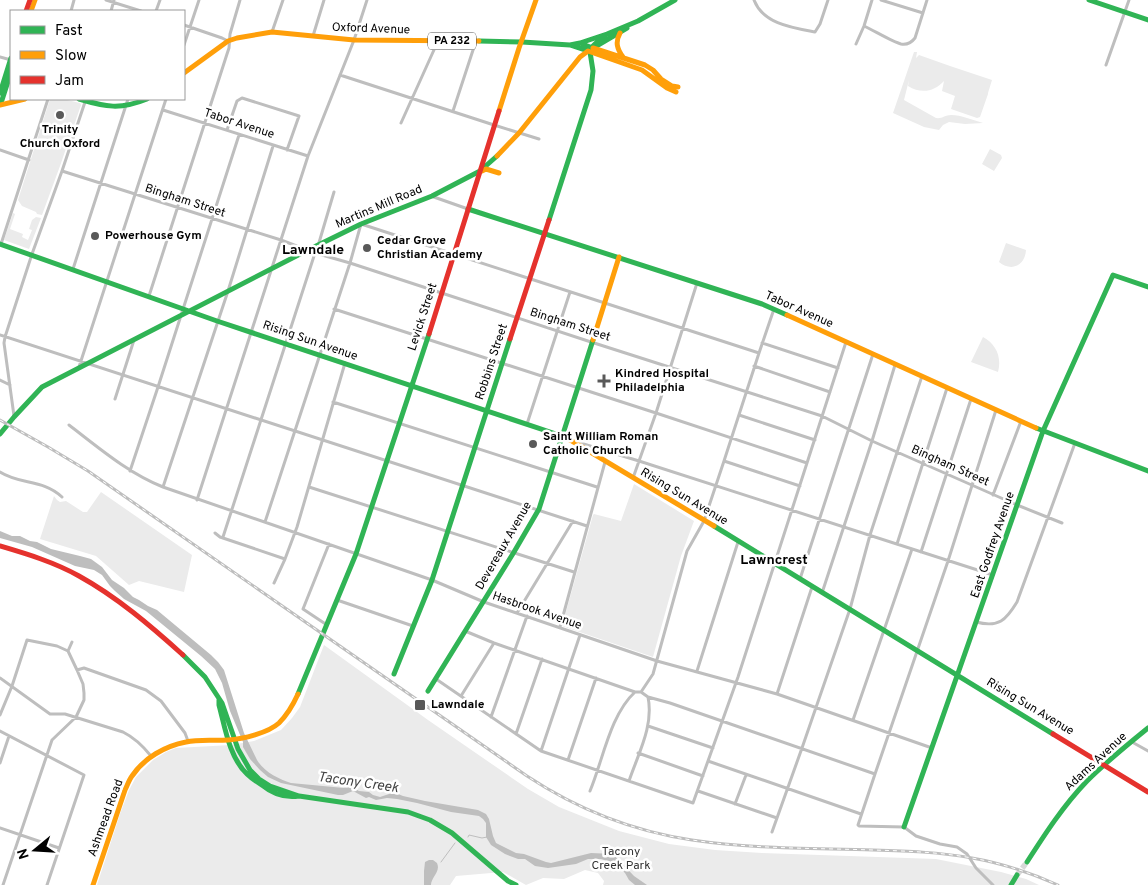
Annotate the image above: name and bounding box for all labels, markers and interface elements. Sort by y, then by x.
legend [10,10,185,100]
street label: Oxford Avenue [332,20,410,38]
text: Fast [55,22,83,41]
road number: PA 232 [428,32,476,49]
text: Slow [55,47,87,66]
text: Jam [55,72,84,91]
street label: Tabor Avenue [202,105,276,143]
marker: Trinity Church Oxford [54,109,66,121]
place label: Trinity Church Oxford [20,122,100,152]
street label: Bingham Street [143,180,227,222]
street label: Martins Mill Road [333,182,425,232]
place label: Powerhouse Gym [105,228,202,244]
marker: Powerhouse Gym [89,230,101,242]
place label: Cedar Grove Christian Academy [377,233,483,263]
district label: Lawndale [282,242,344,259]
marker: Cedar Grove Christian Academy [361,242,373,254]
street label: Levick Street [405,281,441,353]
street label: Tabor Avenue [762,288,836,332]
street label: Bingham Street [528,304,612,346]
street label: Rising Sun Avenue [260,317,360,365]
street label: Robbins Street [472,322,512,402]
place label: Kindred Hospital Philadelphia [615,366,709,396]
marker: Kindred Hospital Philadelphia [597,374,611,388]
place label: Saint William Roman Catholic Church [543,429,658,459]
marker: Saint William Roman Catholic Church [527,438,539,450]
street label: Bingham Street [908,442,992,490]
street label: Rising Sun Avenue [637,465,731,529]
street label: East Godfrey Avenue [967,490,1019,600]
street label: Devereaux Avenue [472,499,536,593]
district label: Lawncrest [740,552,808,569]
street label: Hasbrook Avenue [490,588,584,634]
street label: Rising Sun Avenue [983,675,1077,739]
place label: Lawndale [431,697,485,713]
marker: Lawndale [413,698,427,712]
street label: Adams Avenue [1061,729,1131,795]
water label: Tacony Creek [317,769,400,797]
street label: Ashmead Road [85,777,127,859]
north arrow [10,825,60,875]
park label: Tacony Creek Park [591,844,651,874]
text: N [14,846,34,861]

